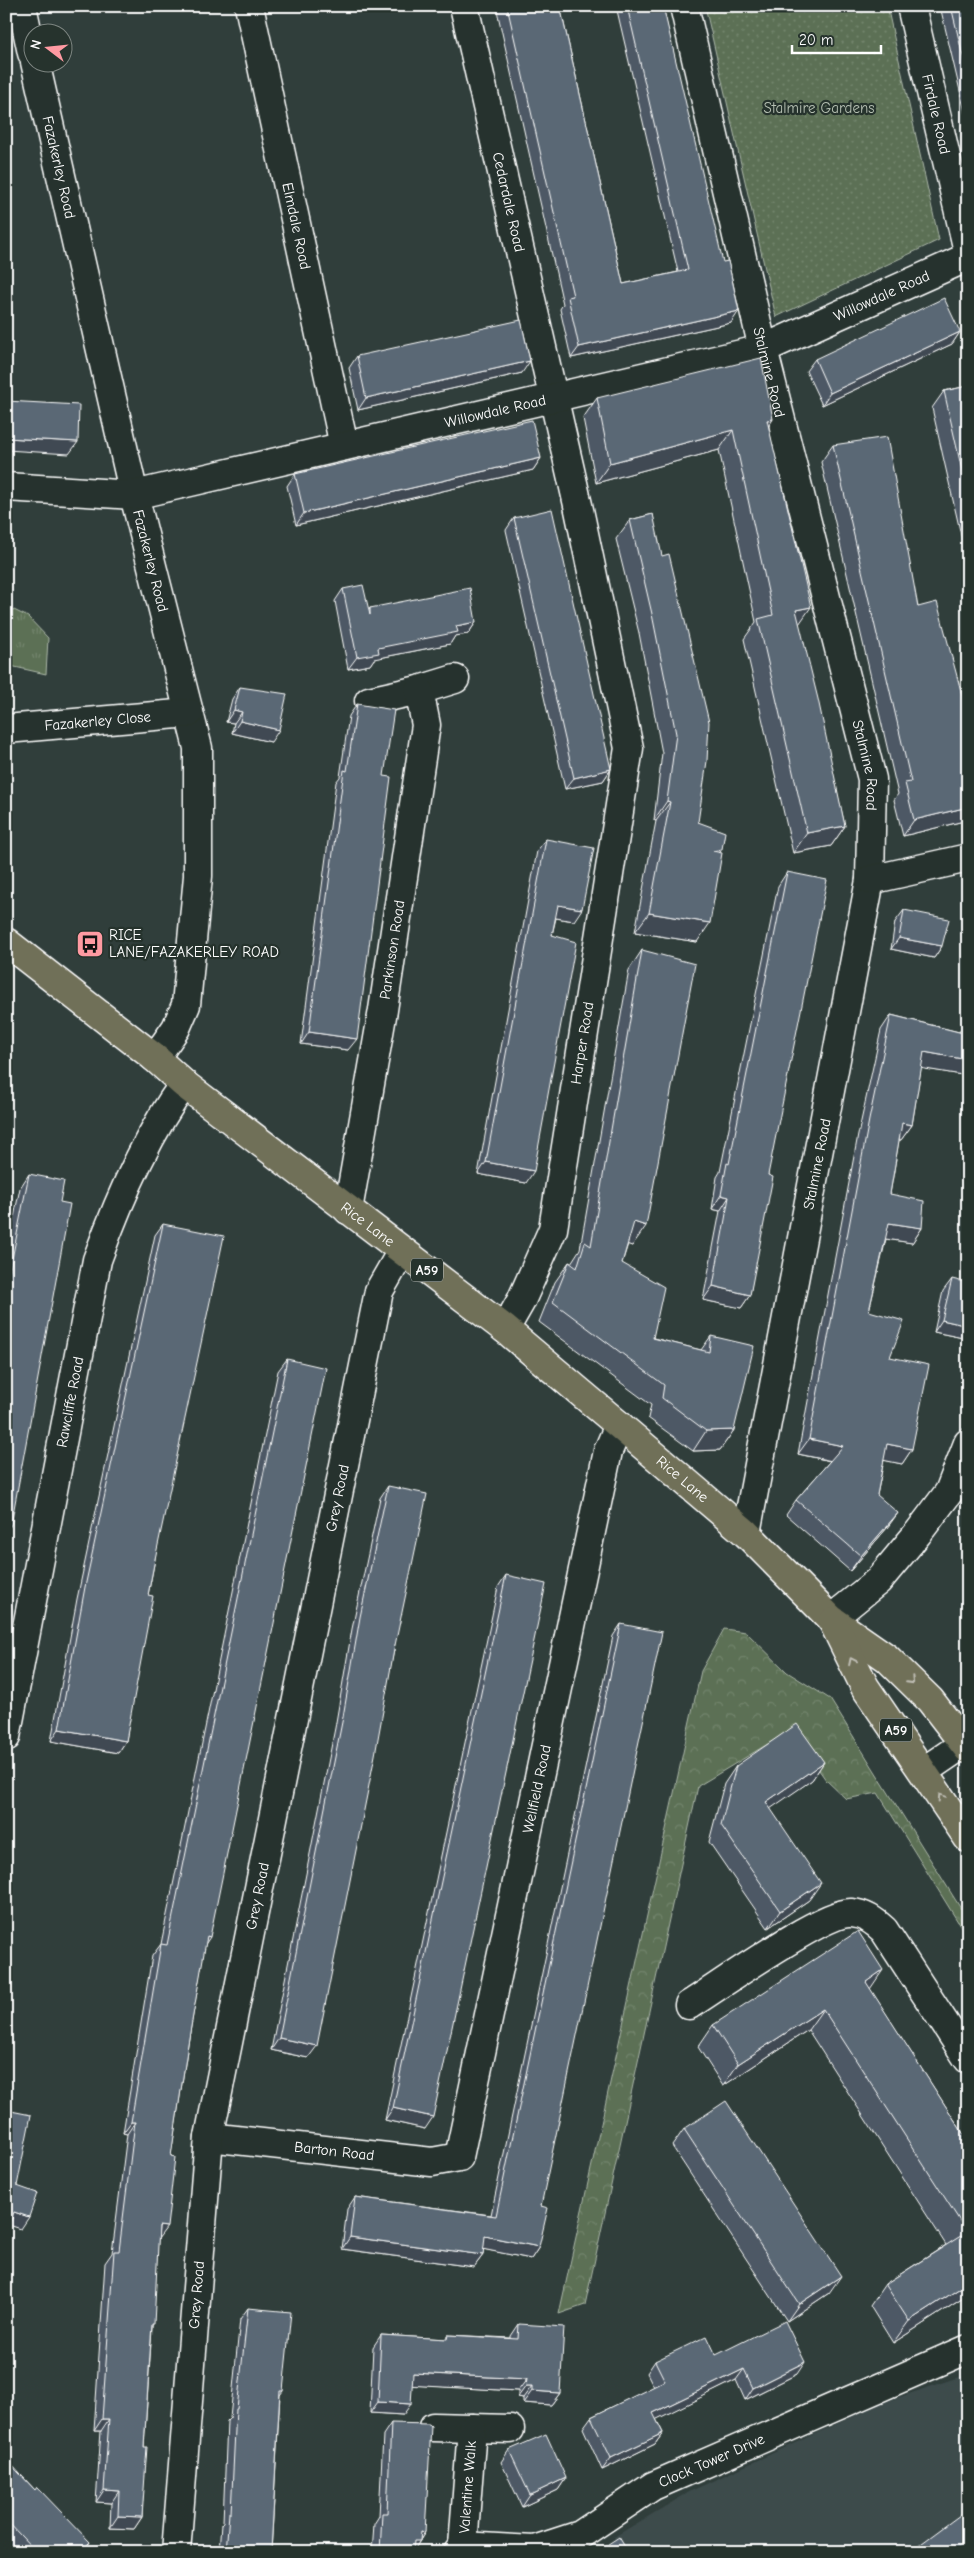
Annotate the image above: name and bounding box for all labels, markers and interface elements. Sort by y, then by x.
north arrow [22,22,72,72]
scale bar [792,22,880,54]
text: 20 m [799,31,833,49]
text: N [27,38,45,51]
street label: Firdale Road [918,72,954,156]
park label: Stalmire Gardens [763,99,875,117]
street label: Fazakerley Road [39,114,80,220]
street label: Cedardale Road [489,150,529,254]
street label: Elmdale Road [278,181,315,271]
street label: Willowdale Road [831,266,933,325]
street label: Stalmine Road [749,325,789,419]
street label: Willowdale Road [443,391,548,432]
street label: Fazakerley Road [129,508,172,614]
street label: Fazakerley Close [44,707,152,735]
street label: Stalmine Road [848,718,881,811]
street label: Parkinson Road [376,899,408,1001]
place label: RICE LANE/FAZAKERLEY ROAD [109,926,279,961]
bus stop icon: RICE LANE/FAZAKERLEY ROAD [75,929,105,959]
street label: Harper Road [567,1000,597,1086]
street label: Stalmine Road [799,1117,835,1211]
street label: Rice Lane [337,1198,399,1251]
road number: A59 [411,1258,443,1282]
street label: Rawcliffe Road [52,1355,87,1449]
street label: Rice Lane [653,1452,713,1507]
street label: Grey Road [322,1463,353,1533]
one-way arrow [848,1657,858,1666]
one-way arrow [905,1675,914,1684]
road number: A59 [880,1718,912,1742]
street label: Wellfield Road [519,1743,555,1835]
one-way arrow [938,1793,947,1803]
street label: Grey Road [242,1861,273,1931]
street label: Barton Road [293,2138,375,2164]
street label: Grey Road [185,2260,208,2329]
street label: Clock Tower Drive [656,2429,768,2492]
street label: Valentine Walk [455,2439,480,2534]

